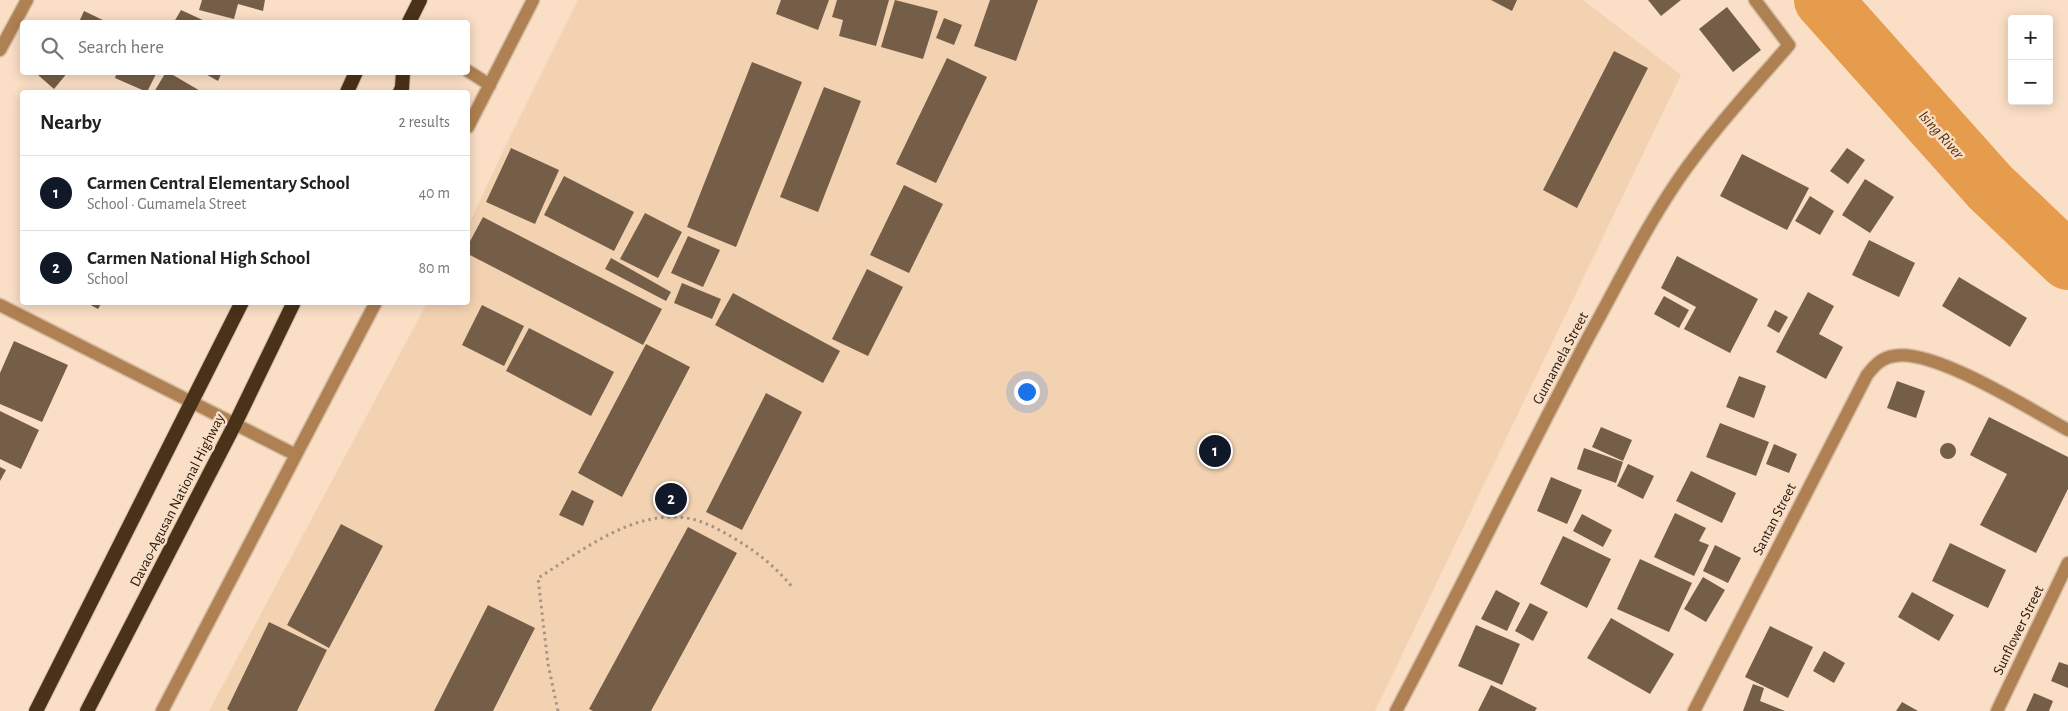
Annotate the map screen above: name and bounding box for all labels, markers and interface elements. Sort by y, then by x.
map controls [2008,15,2053,105]
button: + [2008,15,2053,60]
search box [20,20,470,75]
icon: search [38,34,66,62]
text: Search here [78,38,164,57]
button: − [2008,60,2053,105]
water label: Ising River [1916,107,1967,162]
text: Nearby [40,112,101,133]
text: 2 results [398,114,450,130]
text: Carmen Central Elementary School [87,174,350,193]
text: 1 [53,185,59,201]
text: 40 m [418,185,450,201]
text: School · Gumamela Street [87,196,246,212]
text: Carmen National High School [87,249,310,268]
text: 2 [52,260,60,276]
text: 80 m [419,260,450,276]
text: School [87,271,128,287]
street label: Gumamela Street [1530,309,1591,407]
your location [1014,379,1040,405]
street label: Davao-Agusan National Highway [127,411,228,589]
pin: 1 [1199,432,1231,470]
pin: 2 [655,480,687,518]
street label: Santan Street [1750,481,1799,558]
street label: Sunflower Street [1990,583,2047,677]

